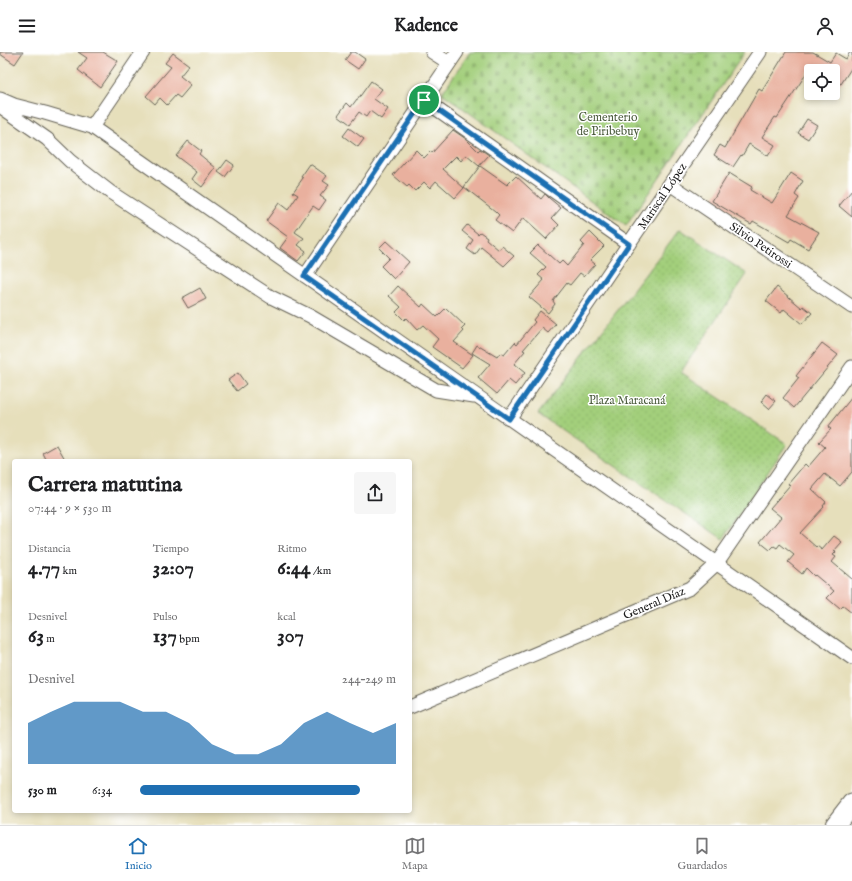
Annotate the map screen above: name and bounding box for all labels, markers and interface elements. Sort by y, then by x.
icon: menu [16,15,38,37]
text: Kadence [394,15,458,38]
icon: person [814,15,836,37]
map controls [804,64,840,100]
button: locate [804,64,840,100]
pin [407,83,441,117]
icon: arrive [413,89,435,111]
park label: Cementerio de Piribebuy [577,110,639,139]
street label: Mariscal López [635,160,691,233]
street label: Silvio Petirossi [727,219,795,272]
park label: Plaza Maracaná [589,393,666,408]
text: Carrera matutina [28,471,182,499]
button: share [354,472,396,514]
text: 07:44 · 9 × 530 m [28,500,112,517]
text: Distancia [28,542,70,556]
text: Tiempo [153,542,189,556]
text: Ritmo [277,542,307,556]
text: 4.77 [28,556,60,581]
text: 32:07 [153,556,194,581]
text: 6:44 [277,556,311,581]
text: km [60,564,77,578]
text: /km [311,564,331,578]
street label: General Díaz [621,583,688,623]
text: Desnivel [28,610,67,624]
text: Pulso [153,610,178,624]
text: kcal [277,610,296,624]
text: 63 [28,624,44,649]
text: 137 [153,624,177,649]
text: 307 [277,624,304,649]
text: m [44,632,55,646]
text: bpm [177,632,200,646]
text: Desnivel [28,671,75,688]
text: 244–249 m [342,671,396,688]
text: 530 m [28,782,57,799]
text: 6:34 [92,782,112,799]
tab: Inicio [125,835,152,873]
tab: Mapa [402,835,428,873]
tab: Guardados [678,835,727,873]

